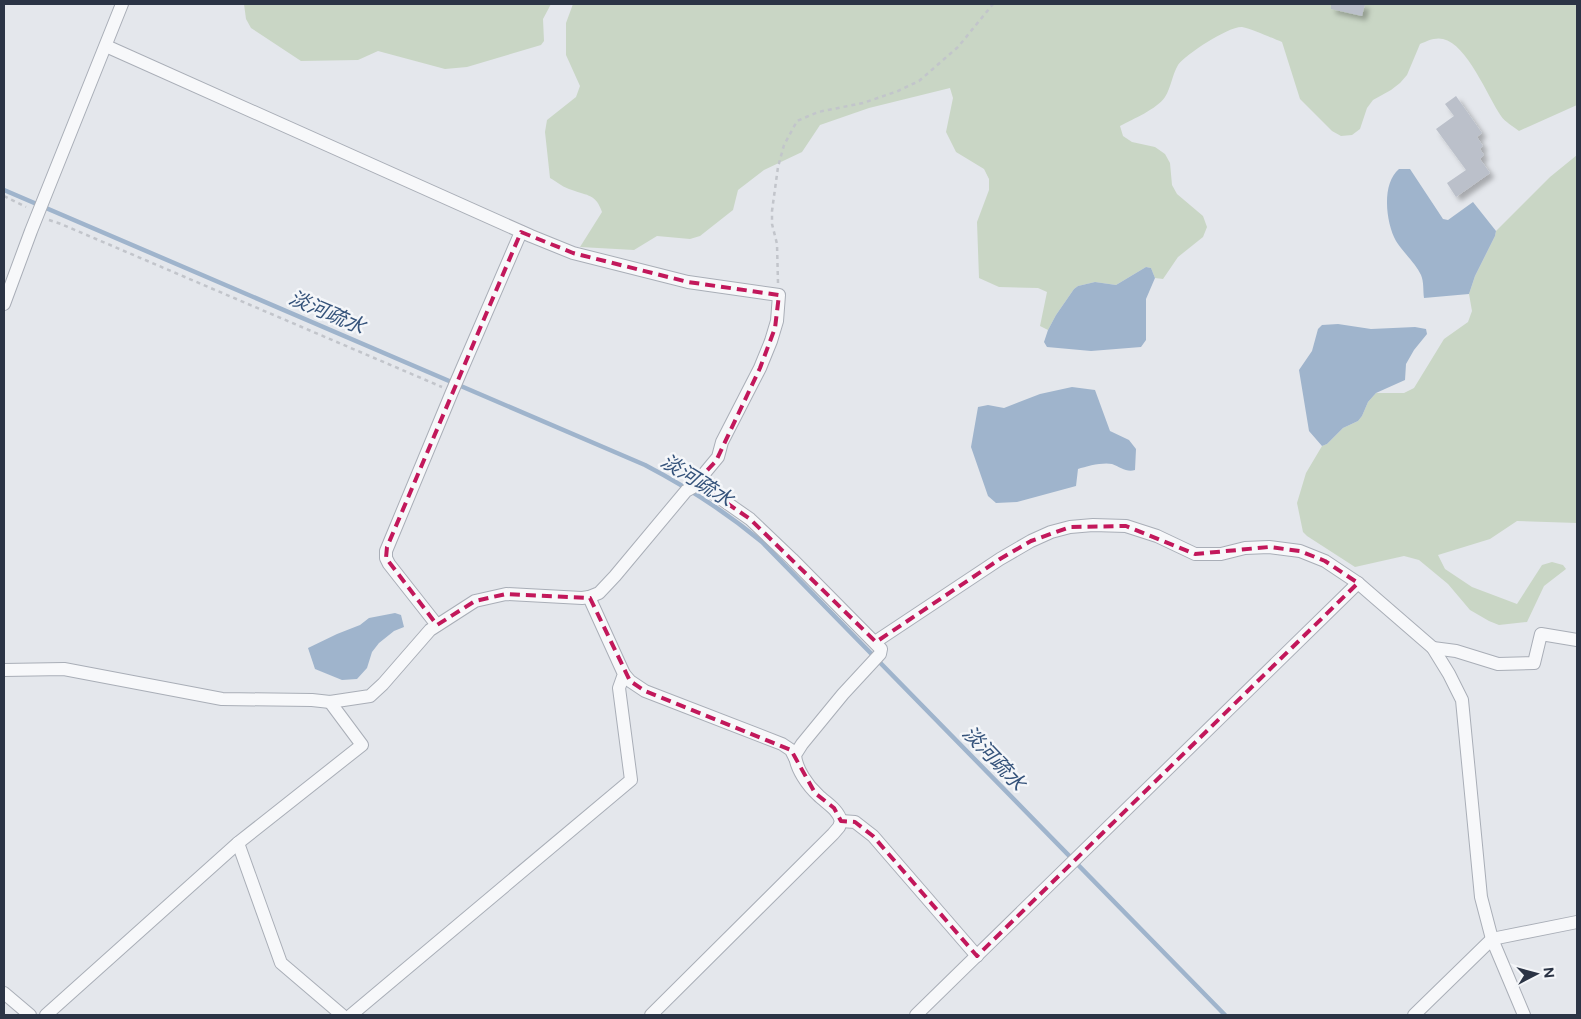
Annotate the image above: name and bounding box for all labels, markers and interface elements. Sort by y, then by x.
water label: 淡河疏水 [285,285,370,339]
water label: 淡河疏水 [657,449,739,512]
water label: 淡河疏水 [958,721,1032,797]
north arrow [1511,949,1561,999]
text: N [1539,966,1557,979]

